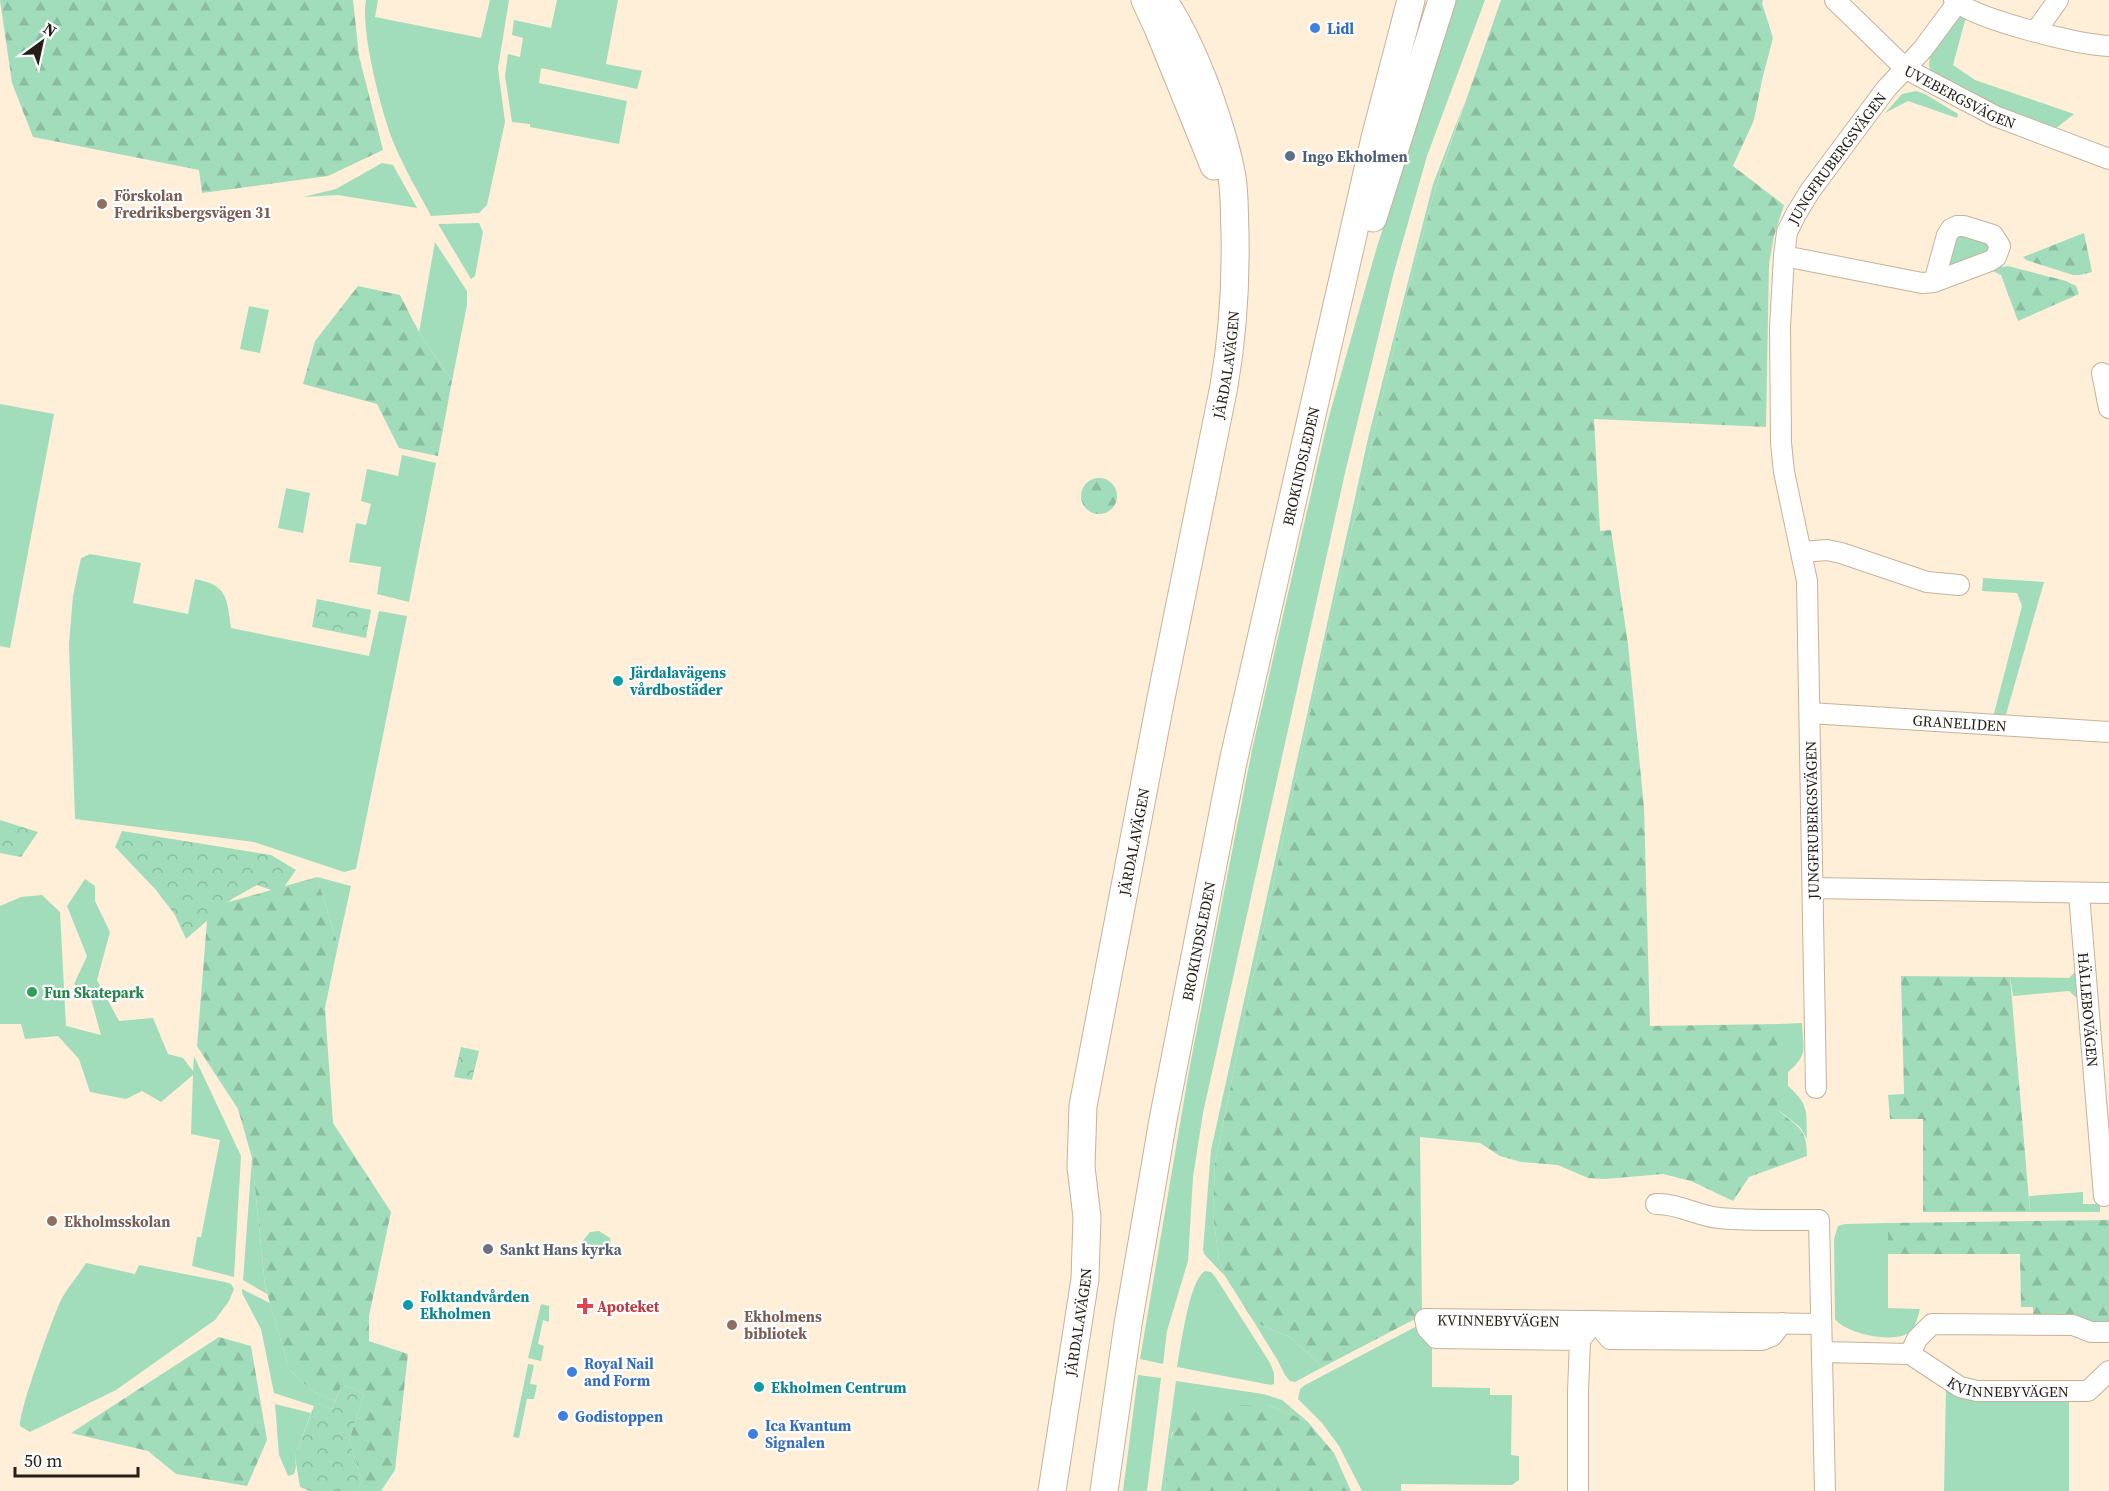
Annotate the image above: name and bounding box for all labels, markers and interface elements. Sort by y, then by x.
north arrow [12,12,72,72]
text: N [39,17,61,42]
place label: Lidl [1327,18,1354,39]
marker: Lidl [1308,21,1322,35]
street label: UVEBERGSVÄGEN [1901,60,2019,133]
street label: JUNGFRUBERGSVÄGEN [1782,87,1891,229]
place label: Ingo Ekholmen [1302,146,1408,167]
marker: Ingo Ekholmen [1283,149,1297,163]
place label: Förskolan Fredriksbergsvägen 31 [114,185,271,223]
marker: Förskolan Fredriksbergsvägen 31 [95,197,109,211]
street label: JÄRDALAVÄGEN [1207,310,1244,422]
street label: BROKINDSLEDEN [1277,404,1324,528]
place label: Järdalavägens vårdbostäder [629,662,726,700]
marker: Järdalavägens vårdbostäder [611,674,625,688]
street label: GRANELIDEN [1912,709,2007,736]
street label: JUNGFRUBERGSVÄGEN [1800,741,1824,900]
street label: JÄRDALAVÄGEN [1113,786,1154,898]
street label: BROKINDSLEDEN [1176,879,1220,1003]
street label: HÄLLEBOVÄGEN [2073,951,2104,1068]
place label: Fun Skatepark [44,982,144,1003]
marker: Fun Skatepark [25,985,39,999]
place label: Ekholmsskolan [64,1211,170,1232]
marker: Ekholmsskolan [45,1214,59,1228]
place label: Sankt Hans kyrka [500,1239,623,1260]
marker: Sankt Hans kyrka [481,1242,495,1256]
street label: JÄRDALAVÄGEN [1059,1268,1096,1379]
place label: Folktandvården Ekholmen [420,1286,529,1324]
place label: Apoteket [597,1296,660,1317]
marker: Folktandvården Ekholmen [401,1298,415,1312]
marker: Apoteket [578,1299,592,1313]
place label: Ekholmens bibliotek [744,1306,822,1344]
street label: KVINNEBYVÄGEN [1437,1309,1560,1331]
marker: Ekholmens bibliotek [725,1318,739,1332]
place label: Royal Nail and Form [584,1353,654,1391]
marker: Royal Nail and Form [565,1365,579,1379]
street label: KVINNEBYVÄGEN [1943,1371,2069,1402]
place label: Ekholmen Centrum [771,1377,907,1398]
marker: Ekholmen Centrum [752,1380,766,1394]
place label: Godistoppen [575,1406,663,1427]
marker: Godistoppen [556,1409,570,1423]
place label: Ica Kvantum Signalen [765,1415,852,1453]
marker: Ica Kvantum Signalen [746,1427,760,1441]
scale bar [15,1440,138,1478]
text: 50 m [24,1448,62,1473]

